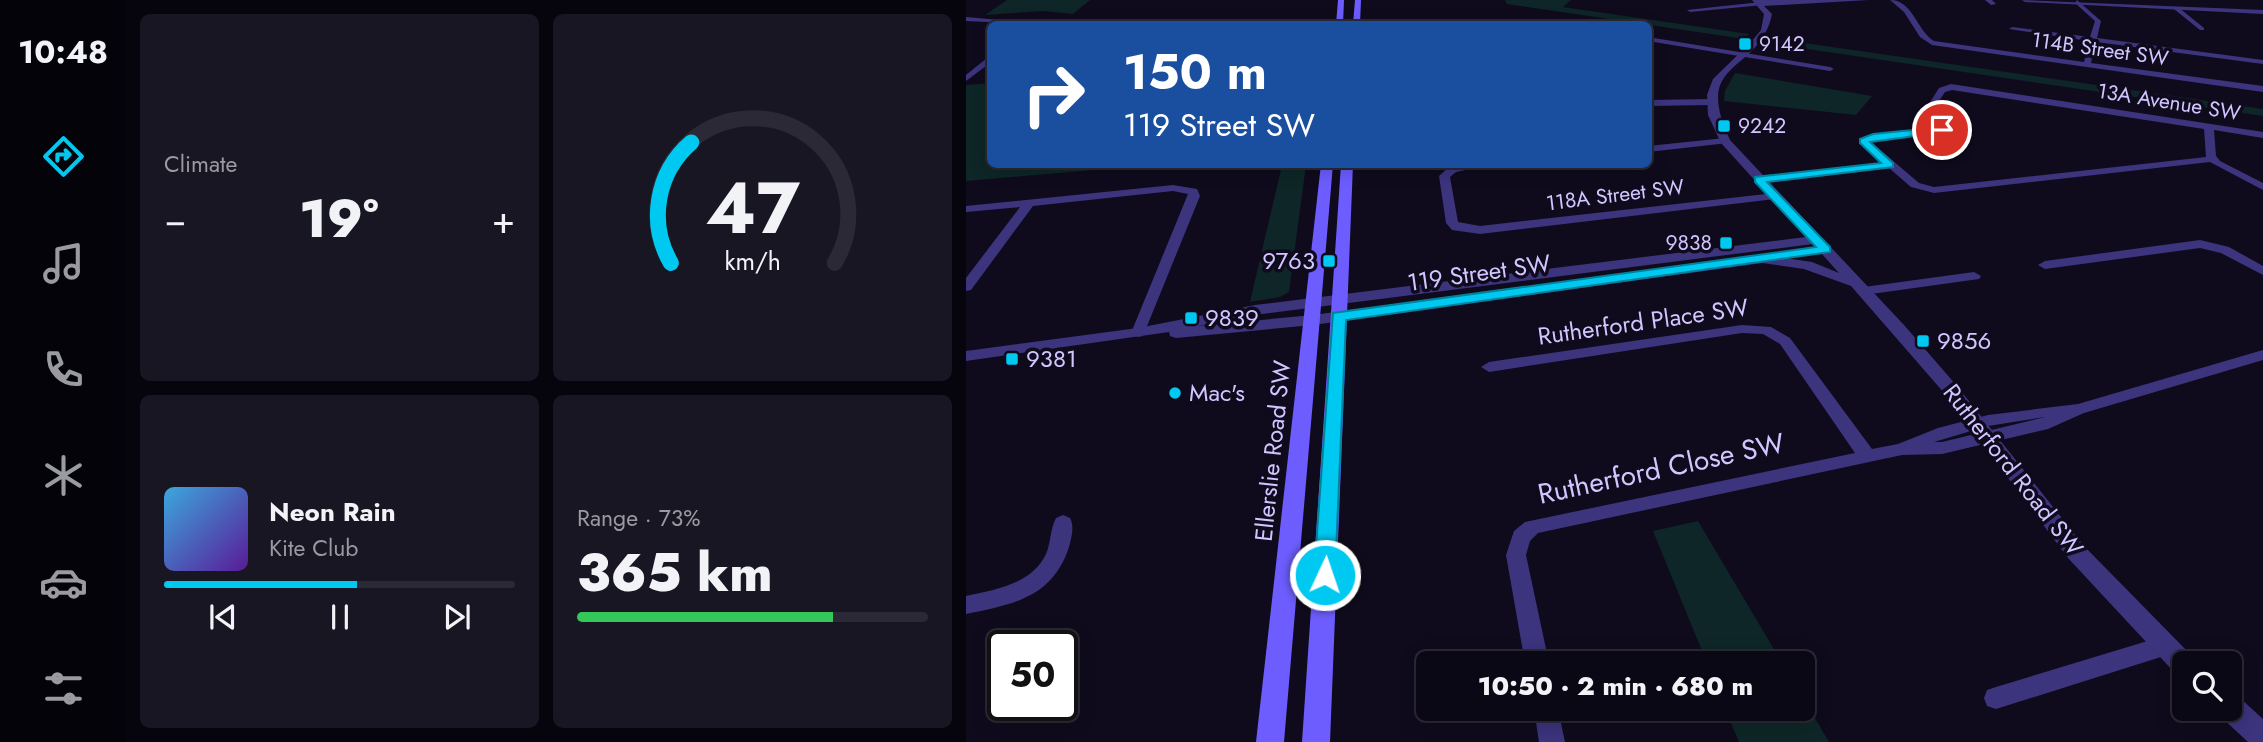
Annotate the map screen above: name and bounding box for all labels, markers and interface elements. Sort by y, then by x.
street label: 114B Street SW [2030,25,2171,73]
text: 10:48 [18,29,108,75]
place label: 9142 [1759,29,1805,59]
marker: 9142 [1737,36,1753,52]
text: 150 m [1123,37,1267,107]
icon: right [1008,49,1099,140]
street label: 13A Avenue SW [2095,76,2243,128]
pin [1912,100,1972,160]
text: 119 Street SW [1123,102,1315,148]
place label: 9242 [1738,111,1786,141]
icon: arrive [1923,111,1961,149]
marker: 9242 [1716,118,1732,134]
icon: directions [39,132,88,181]
text: Climate [164,147,237,181]
text: 47 [705,156,800,261]
street label: 118A Street SW [1544,172,1686,218]
text: 19° [299,181,379,257]
text: − [164,192,186,247]
text: + [492,192,515,247]
place label: 9838 [1666,228,1712,258]
marker: 9838 [1718,235,1734,251]
icon: music [39,239,88,288]
text: km/h [724,243,781,279]
place label: 9763 [1262,243,1315,278]
street label: 119 Street SW [1405,245,1553,300]
marker: 9763 [1321,253,1337,269]
street label: Rutherford Place SW [1535,289,1751,354]
place label: 9839 [1205,300,1259,335]
marker: 9839 [1183,310,1199,326]
place label: 9856 [1937,323,1991,358]
marker: 9856 [1915,333,1931,349]
place label: 9381 [1026,341,1077,376]
icon: phone [39,345,88,394]
marker: 9381 [1004,351,1020,367]
street label: Ellerslie Road SW [1246,359,1299,543]
place label: Mac's [1189,375,1245,410]
street label: Rutherford Road SW [1935,376,2092,563]
marker: Mac's [1167,385,1183,401]
street label: Rutherford Close SW [1534,422,1788,515]
icon: climate [39,451,88,500]
text: Neon Rain [269,493,396,531]
text: Range · 73% [577,501,701,535]
text: Kite Club [269,531,358,565]
text: 365 km [577,535,772,611]
position arrow [1288,538,1362,612]
icon: car [39,558,88,607]
icon: previous [204,598,242,636]
icon: pause [321,598,359,636]
icon: next [438,598,476,636]
speed limit sign: 50 [987,630,1078,721]
map controls [2172,651,2242,721]
button: search [2172,651,2242,721]
icon: filters [39,664,88,713]
text: 10:50 · 2 min · 680 m [1478,667,1753,705]

